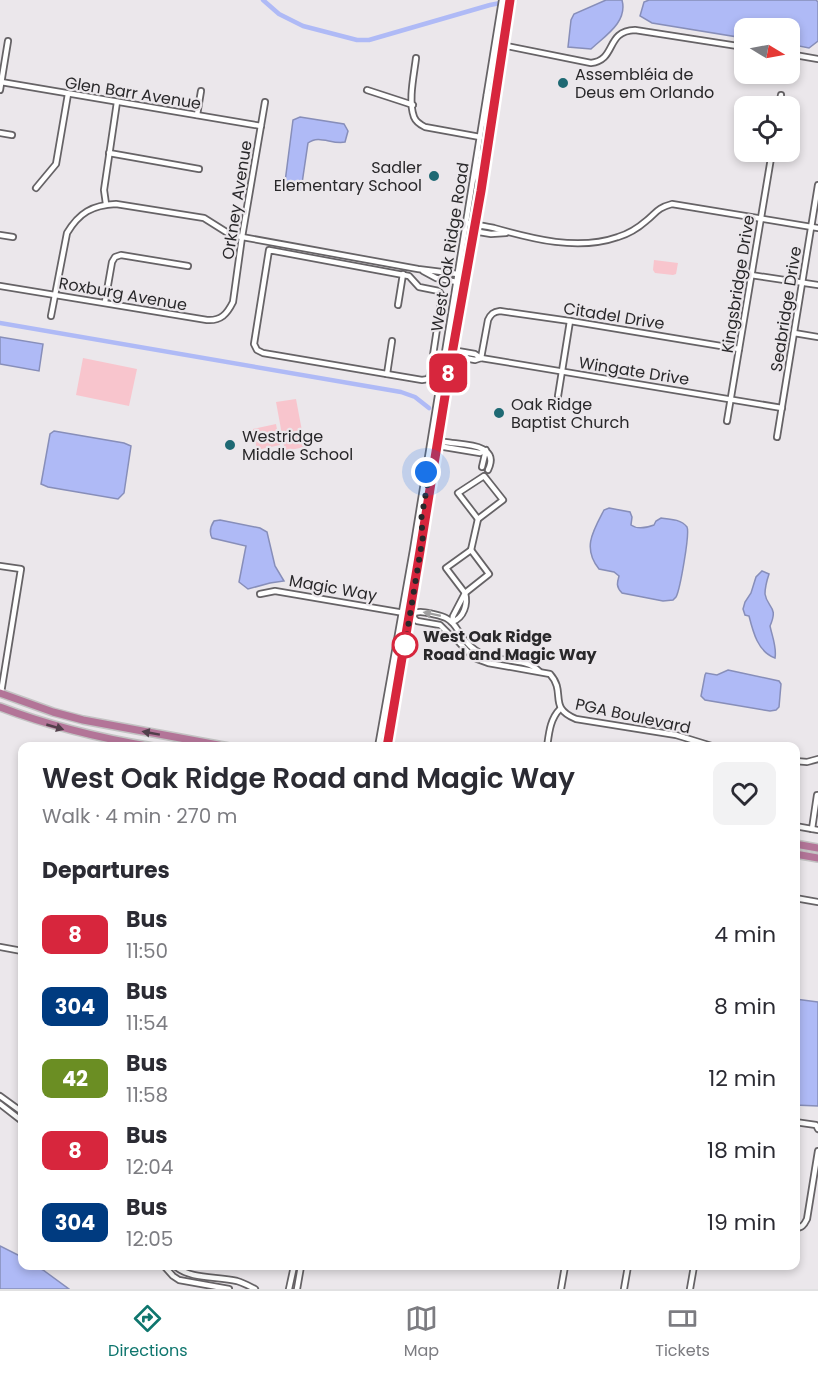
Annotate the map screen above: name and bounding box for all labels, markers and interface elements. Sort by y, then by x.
north arrow [734,18,800,84]
map controls [734,18,800,162]
place label: Assembléia de Deus em Orlando [575,63,714,104]
street label: Glen Barr Avenue [63,71,203,115]
marker: Assembléia de Deus em Orlando [556,76,570,90]
button: locate [734,96,800,162]
street label: Orkney Avenue [216,139,258,261]
place label: Sadler Elementary School [274,156,422,197]
street label: West Oak Ridge Road [425,161,475,333]
marker: Sadler Elementary School [427,169,441,183]
street label: Kingsbridge Drive [716,213,760,355]
street label: Seabridge Drive [765,245,807,373]
street label: Roxburg Avenue [57,271,189,317]
street label: Citadel Drive [562,297,666,335]
street label: Wingate Drive [577,351,691,391]
line badge: 8 [428,354,468,392]
text: 8 [441,359,455,388]
place label: Oak Ridge Baptist Church [511,393,629,434]
marker: Oak Ridge Baptist Church [492,406,506,420]
place label: Westridge Middle School [242,425,353,466]
marker: Westridge Middle School [223,438,237,452]
your location [411,457,441,487]
street label: Magic Way [287,569,379,607]
one-way arrow [422,609,441,618]
place label: West Oak Ridge Road and Magic Way [423,625,598,666]
marker: West Oak Ridge Road and Magic Way [392,632,418,658]
street label: PGA Boulevard [573,693,693,739]
one-way arrow [46,722,64,732]
one-way arrow [141,729,160,738]
text: West Oak Ridge Road and Magic Way [42,759,575,798]
button: heart [713,762,776,825]
text: Walk · 4 min · 270 m [42,802,237,830]
text: Departures [42,855,170,886]
text: Bus [126,904,168,935]
text: 4 min [714,919,776,950]
text: 8 [68,920,82,949]
text: 11:50 [126,937,168,965]
text: Bus [126,976,168,1007]
text: 8 min [714,991,776,1022]
text: 304 [55,992,95,1021]
text: 11:54 [126,1009,168,1037]
text: Bus [126,1048,168,1079]
text: 12 min [708,1063,776,1094]
text: 42 [62,1064,88,1093]
text: 11:58 [126,1081,168,1109]
text: Bus [126,1120,168,1151]
text: 18 min [707,1135,776,1166]
text: 8 [68,1136,82,1165]
text: 12:04 [126,1153,173,1181]
text: Bus [126,1192,168,1223]
text: 19 min [707,1207,776,1238]
text: 304 [55,1208,95,1237]
text: 12:05 [126,1225,173,1253]
tab: Directions [108,1302,188,1363]
tab: Map [404,1302,439,1363]
tab: Tickets [655,1302,710,1363]

